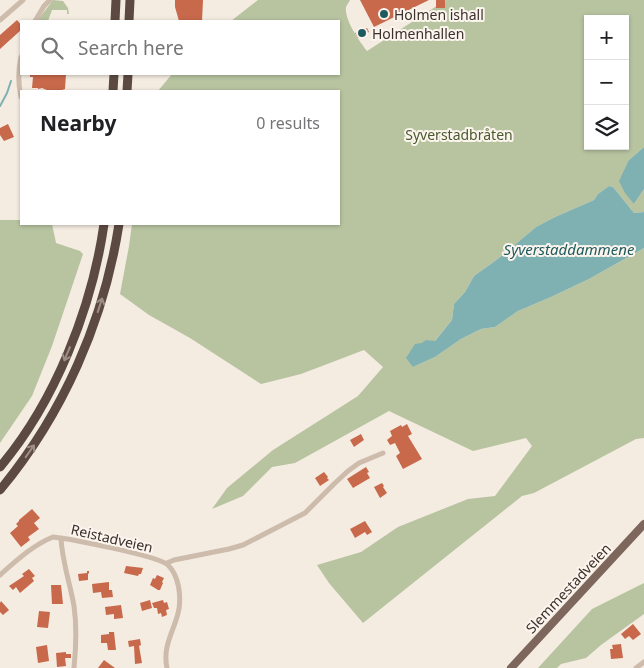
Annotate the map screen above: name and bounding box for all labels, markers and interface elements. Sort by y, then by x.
place label: Holmen ishall [394,5,484,24]
marker: Holmen ishall [378,8,390,20]
map controls [584,15,629,150]
button: + [584,15,629,60]
search box [20,20,340,75]
place label: Holmenhallen [372,24,464,43]
marker: Holmenhallen [356,27,368,39]
icon: search [38,34,66,62]
text: Search here [78,35,184,61]
button: − [584,60,629,105]
button: layers [584,105,629,150]
text: Nearby [40,109,116,137]
text: 0 results [256,112,320,134]
park label: Syverstadbråten [405,125,513,144]
water label: Syverstaddammene [504,239,635,259]
one-way arrow [96,298,105,314]
one-way arrow [61,346,71,361]
one-way arrow [25,444,35,458]
street label: Reistadveien [69,519,155,557]
street label: Slemmestadveien [521,539,615,637]

